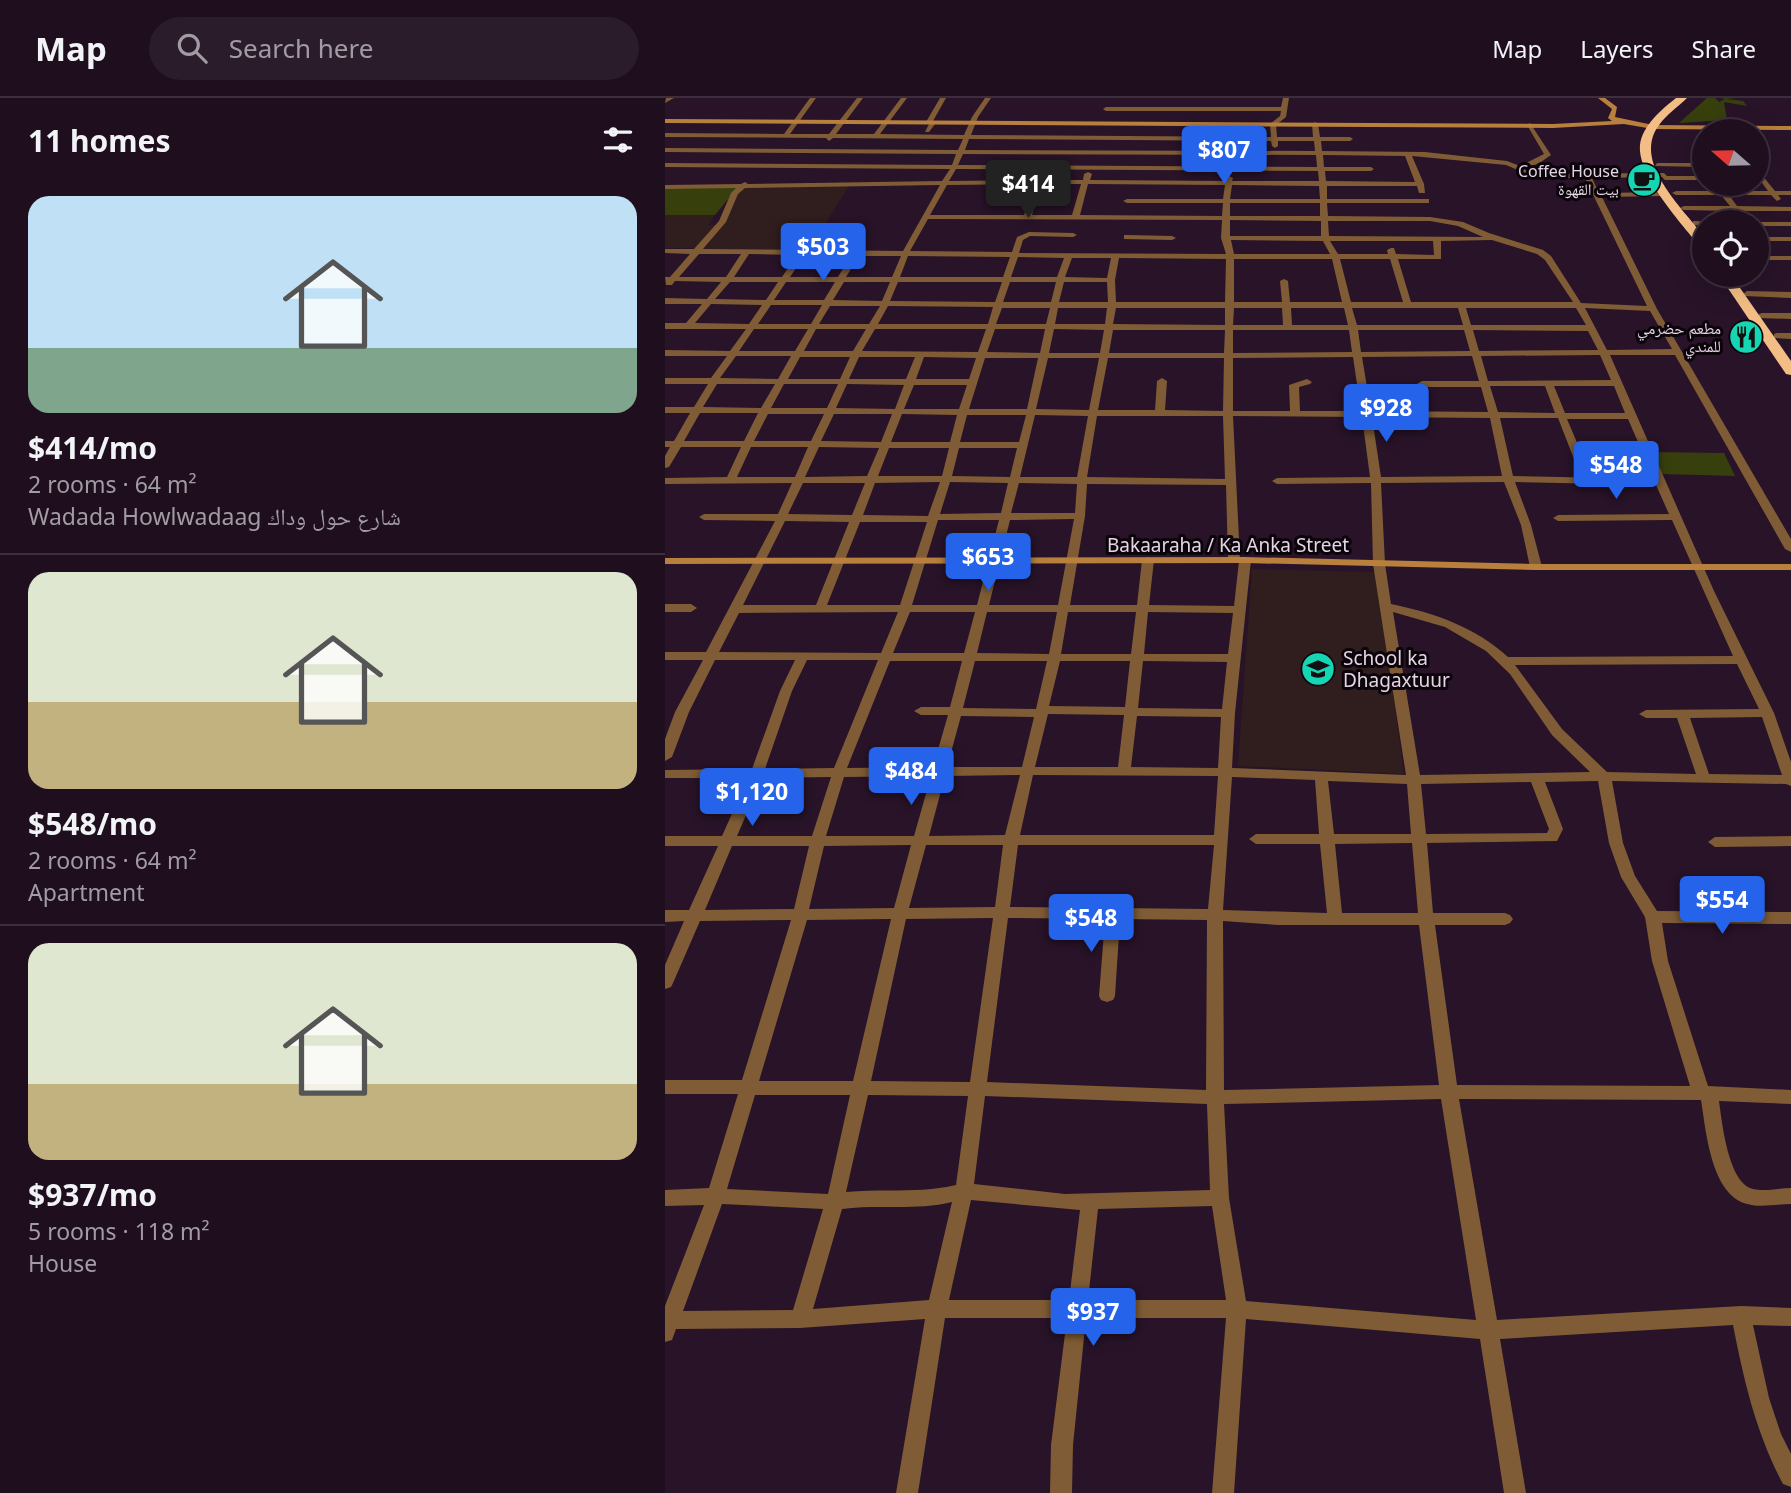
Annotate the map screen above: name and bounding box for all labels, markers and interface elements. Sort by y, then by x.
search box [149,17,639,80]
text: Map [35,26,107,71]
icon: search [173,29,211,67]
text: Search here [229,30,373,66]
text: Map [1492,32,1542,65]
text: Layers [1580,32,1654,65]
text: Share [1692,32,1756,65]
north arrow [1692,119,1769,196]
map controls [1692,119,1769,287]
text: 11 homes [28,120,171,161]
icon: filters [599,121,637,159]
pin: $807 [1183,126,1265,186]
text: $807 [1198,133,1250,165]
pin: $414 [987,160,1069,220]
place label: Coffee House بيت القهوة [1518,160,1619,200]
cafe icon: Coffee House بيت القهوة [1625,161,1663,199]
text: $414 [1002,167,1054,199]
button: locate [1692,210,1769,287]
pin: $503 [782,223,864,283]
text: $503 [797,230,849,262]
icon: home [270,241,396,367]
place label: مطعم حضرمي للمندي [1637,317,1721,359]
restaurant icon: مطعم حضرمي للمندي [1727,318,1765,356]
pin: $928 [1345,384,1427,444]
text: $928 [1360,391,1412,423]
text: $414/mo [28,427,157,468]
pin: $548 [1575,442,1657,501]
text: $548 [1590,448,1642,480]
text: 2 rooms · 64 m² [28,468,197,500]
text: Wadada Howlwadaag شارع حول وداك [28,500,401,532]
street label: Bakaaraha / Ka Anka Street [1107,532,1349,558]
pin: $653 [947,533,1029,593]
text: $653 [962,540,1014,572]
icon: home [270,617,396,743]
place label: School ka Dhagaxtuur [1343,645,1450,693]
school or university icon: School ka Dhagaxtuur [1299,650,1337,688]
pin: $484 [870,748,952,807]
text: $484 [885,754,937,786]
pin: $1,120 [695,768,809,828]
text: $1,120 [716,775,788,807]
text: $548/mo [28,803,157,844]
text: 2 rooms · 64 m² [28,844,197,876]
text: Apartment [28,876,145,908]
pin: $554 [1681,876,1763,936]
text: $554 [1696,883,1748,915]
pin: $548 [1050,894,1132,954]
text: $548 [1065,901,1117,933]
icon: home [270,988,396,1114]
text: $937/mo [28,1174,157,1215]
text: 5 rooms · 118 m² [28,1215,210,1247]
text: House [28,1247,97,1279]
pin: $937 [1052,1288,1134,1348]
text: $937 [1067,1295,1119,1327]

